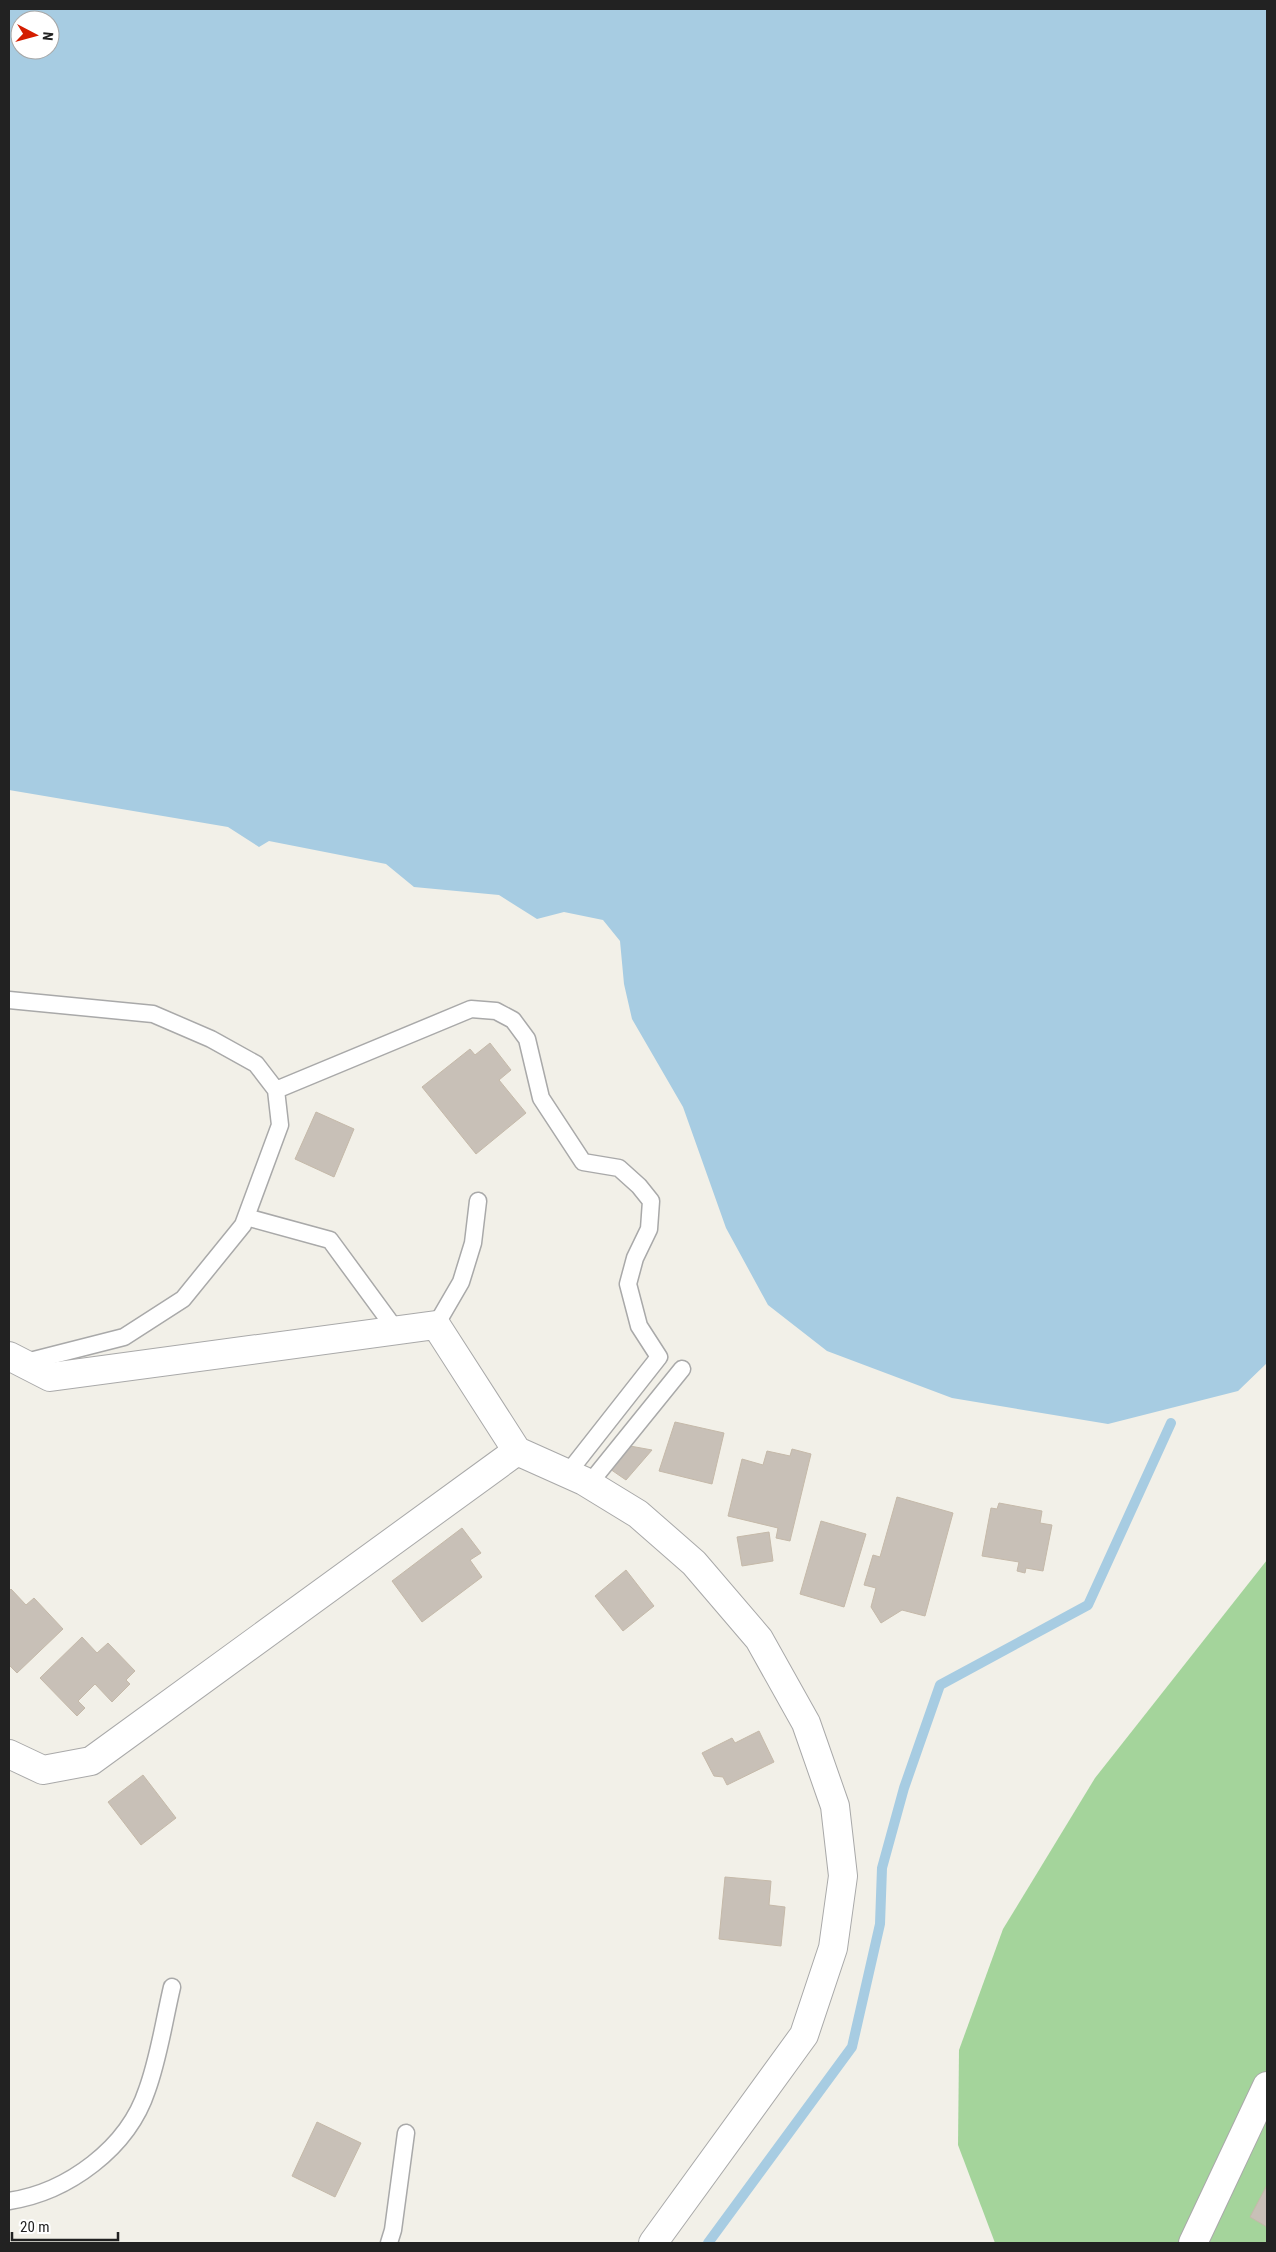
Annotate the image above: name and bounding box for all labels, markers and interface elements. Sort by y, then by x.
north arrow [10,10,60,60]
text: N [40,31,56,41]
scale bar [12,2210,119,2242]
text: 20 m [20,2218,50,2236]

